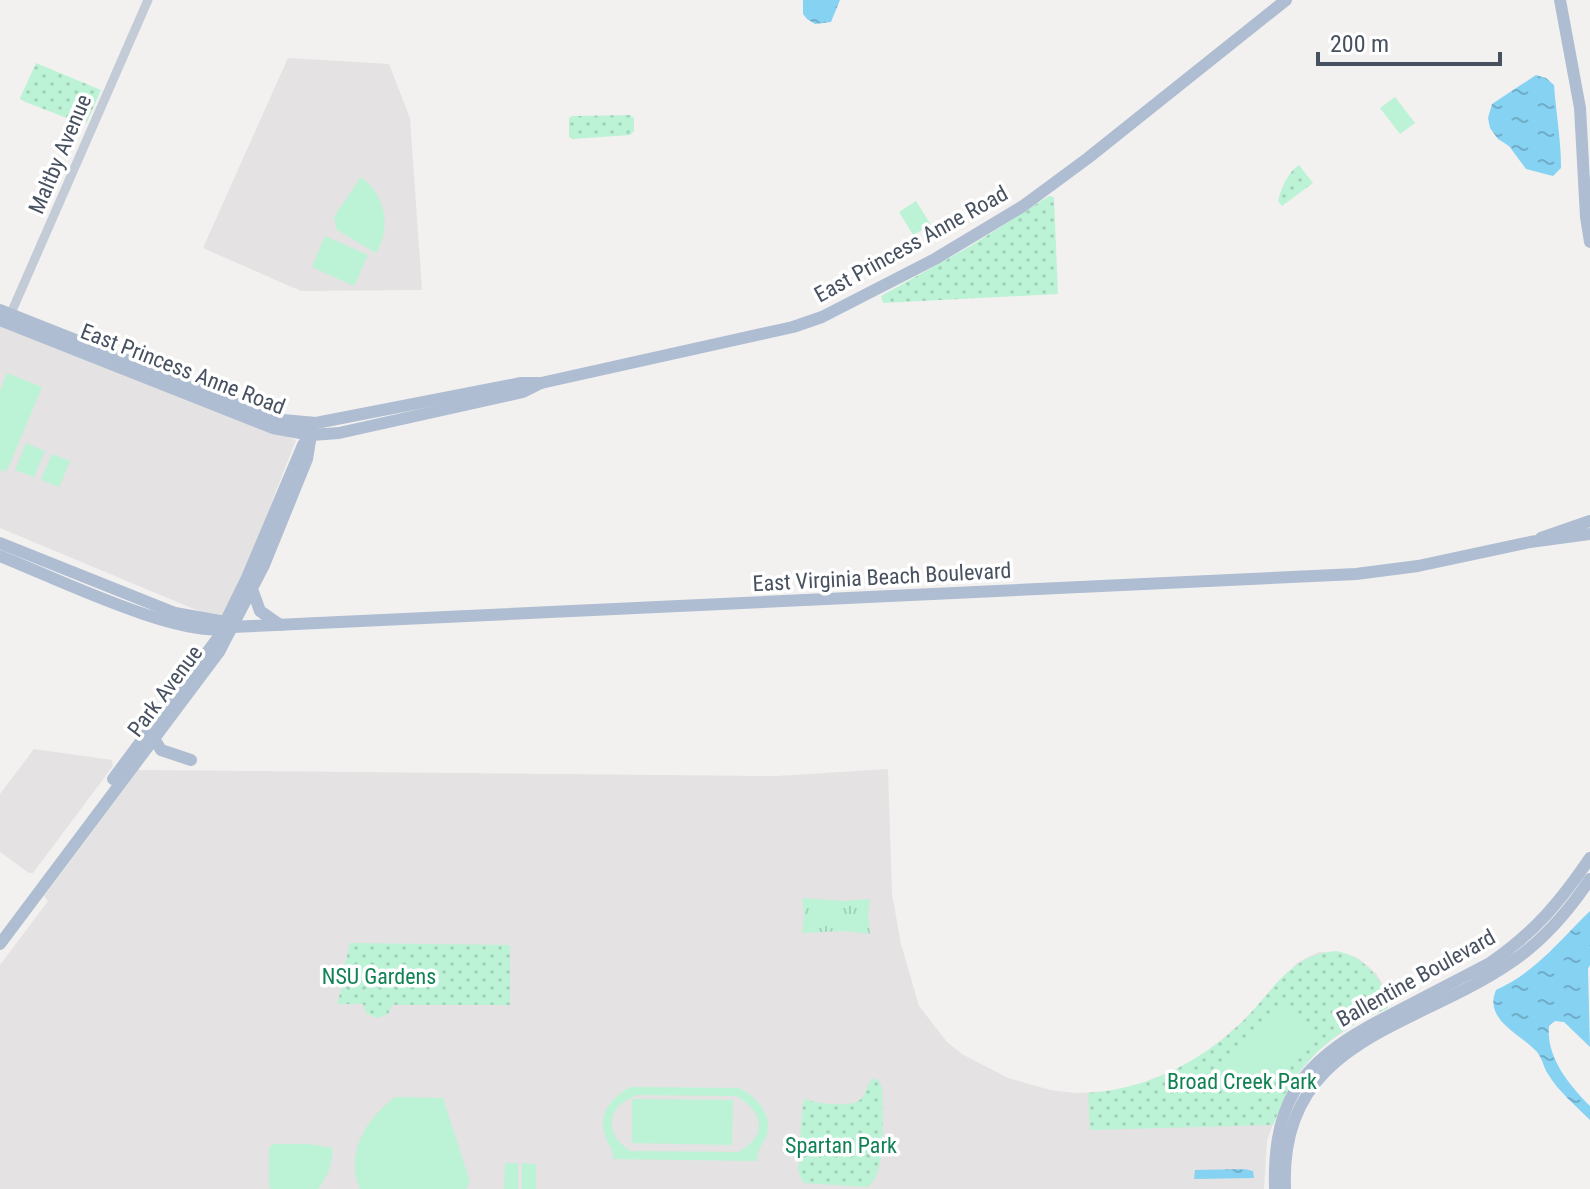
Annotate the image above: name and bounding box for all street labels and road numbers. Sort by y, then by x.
street label: Maltby Avenue [24,91,96,217]
street label: East Princess Anne Road [810,181,1012,307]
street label: East Princess Anne Road [77,318,289,420]
street label: East Virginia Beach Boulevard [752,558,1012,596]
street label: Park Avenue [123,641,207,741]
street label: Ballentine Boulevard [1332,924,1500,1032]

